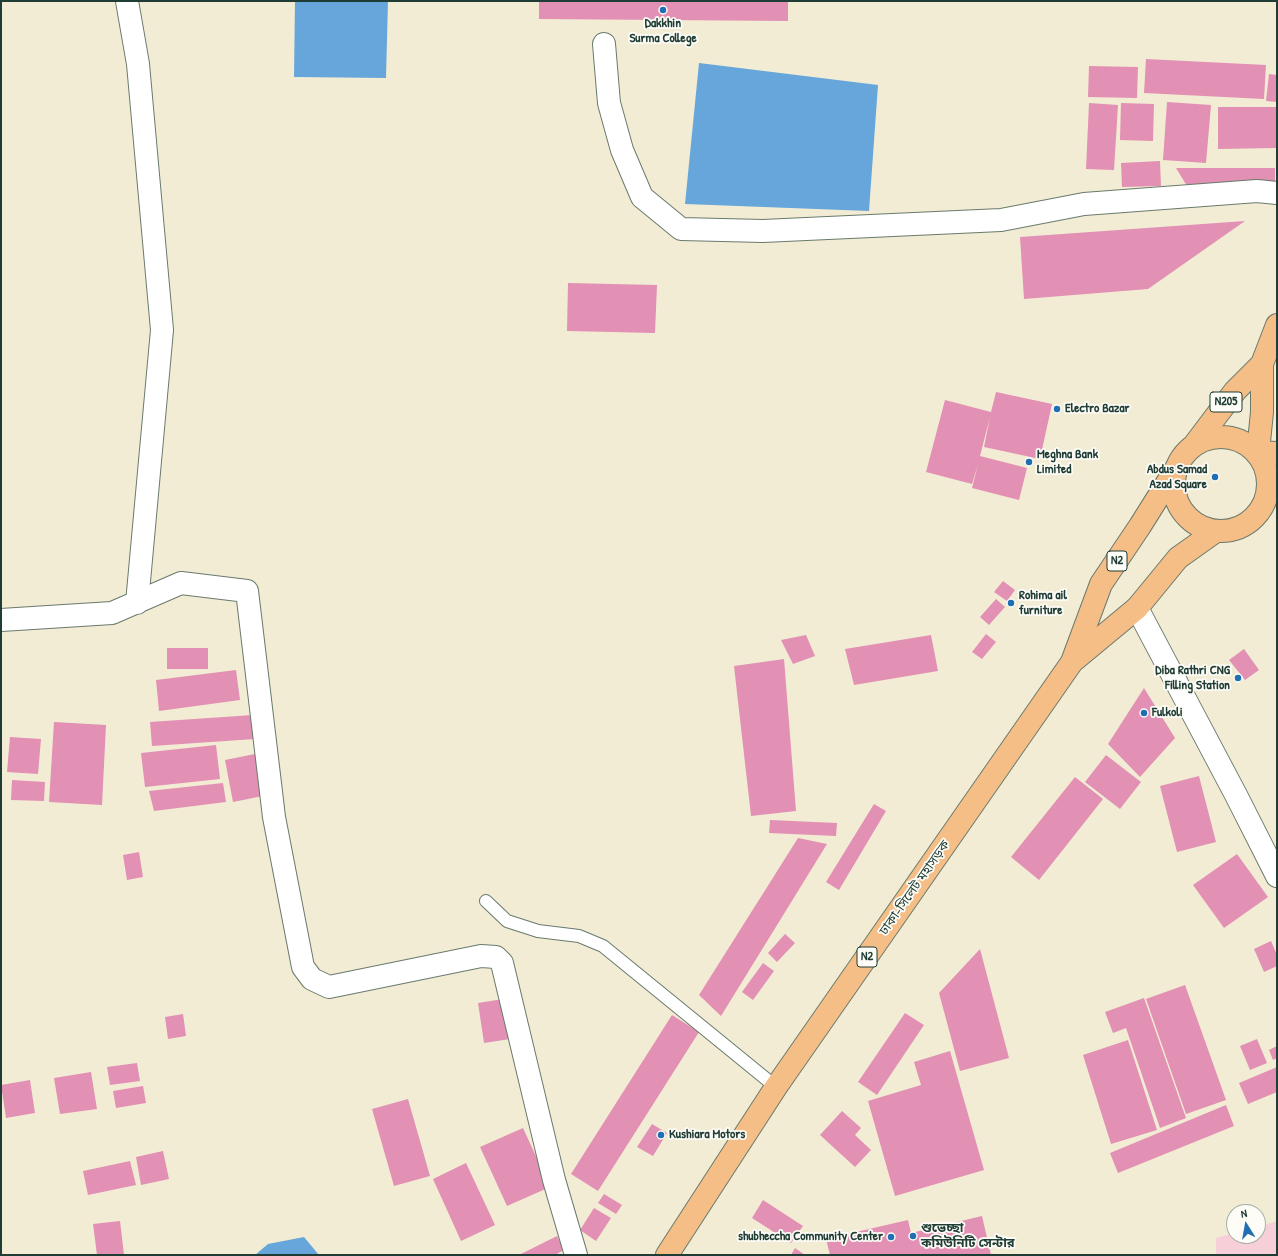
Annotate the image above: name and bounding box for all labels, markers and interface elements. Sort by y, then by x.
marker: Dakkhin Surma College [658,5,668,15]
place label: Dakkhin Surma College [629,16,697,47]
road number: N205 [1210,392,1242,412]
place label: Electro Bazar [1065,401,1129,417]
marker: Electro Bazar [1052,404,1062,414]
place label: Meghna Bank Limited [1037,447,1098,478]
marker: Meghna Bank Limited [1024,457,1034,467]
place label: Abdus Samad Azad Square [1147,462,1207,493]
marker: Abdus Samad Azad Square [1210,472,1220,482]
road number: N2 [1107,551,1127,571]
place label: Rohima ail furniture [1019,588,1067,619]
marker: Rohima ail furniture [1006,598,1016,608]
place label: Diba Rathri CNG Filling Station [1155,663,1230,694]
marker: Diba Rathri CNG Filling Station [1233,673,1243,683]
place label: Fulkoli [1152,705,1183,721]
marker: Fulkoli [1139,708,1149,718]
street label: ঢাকা-সিলেট মহাসড়ক [877,838,953,938]
road number: N2 [857,947,877,967]
place label: Kushiara Motors [669,1127,745,1143]
marker: Kushiara Motors [656,1130,666,1140]
north arrow [1226,1204,1266,1244]
text: N [1240,1206,1248,1221]
place label: শুভেচ্ছা কমিউনিটি সেন্টার [921,1221,1015,1252]
place label: shubheccha Community Center [738,1229,883,1245]
marker: শুভেচ্ছা কমিউনিটি সেন্টার [908,1231,918,1241]
marker: shubheccha Community Center [886,1232,896,1242]

